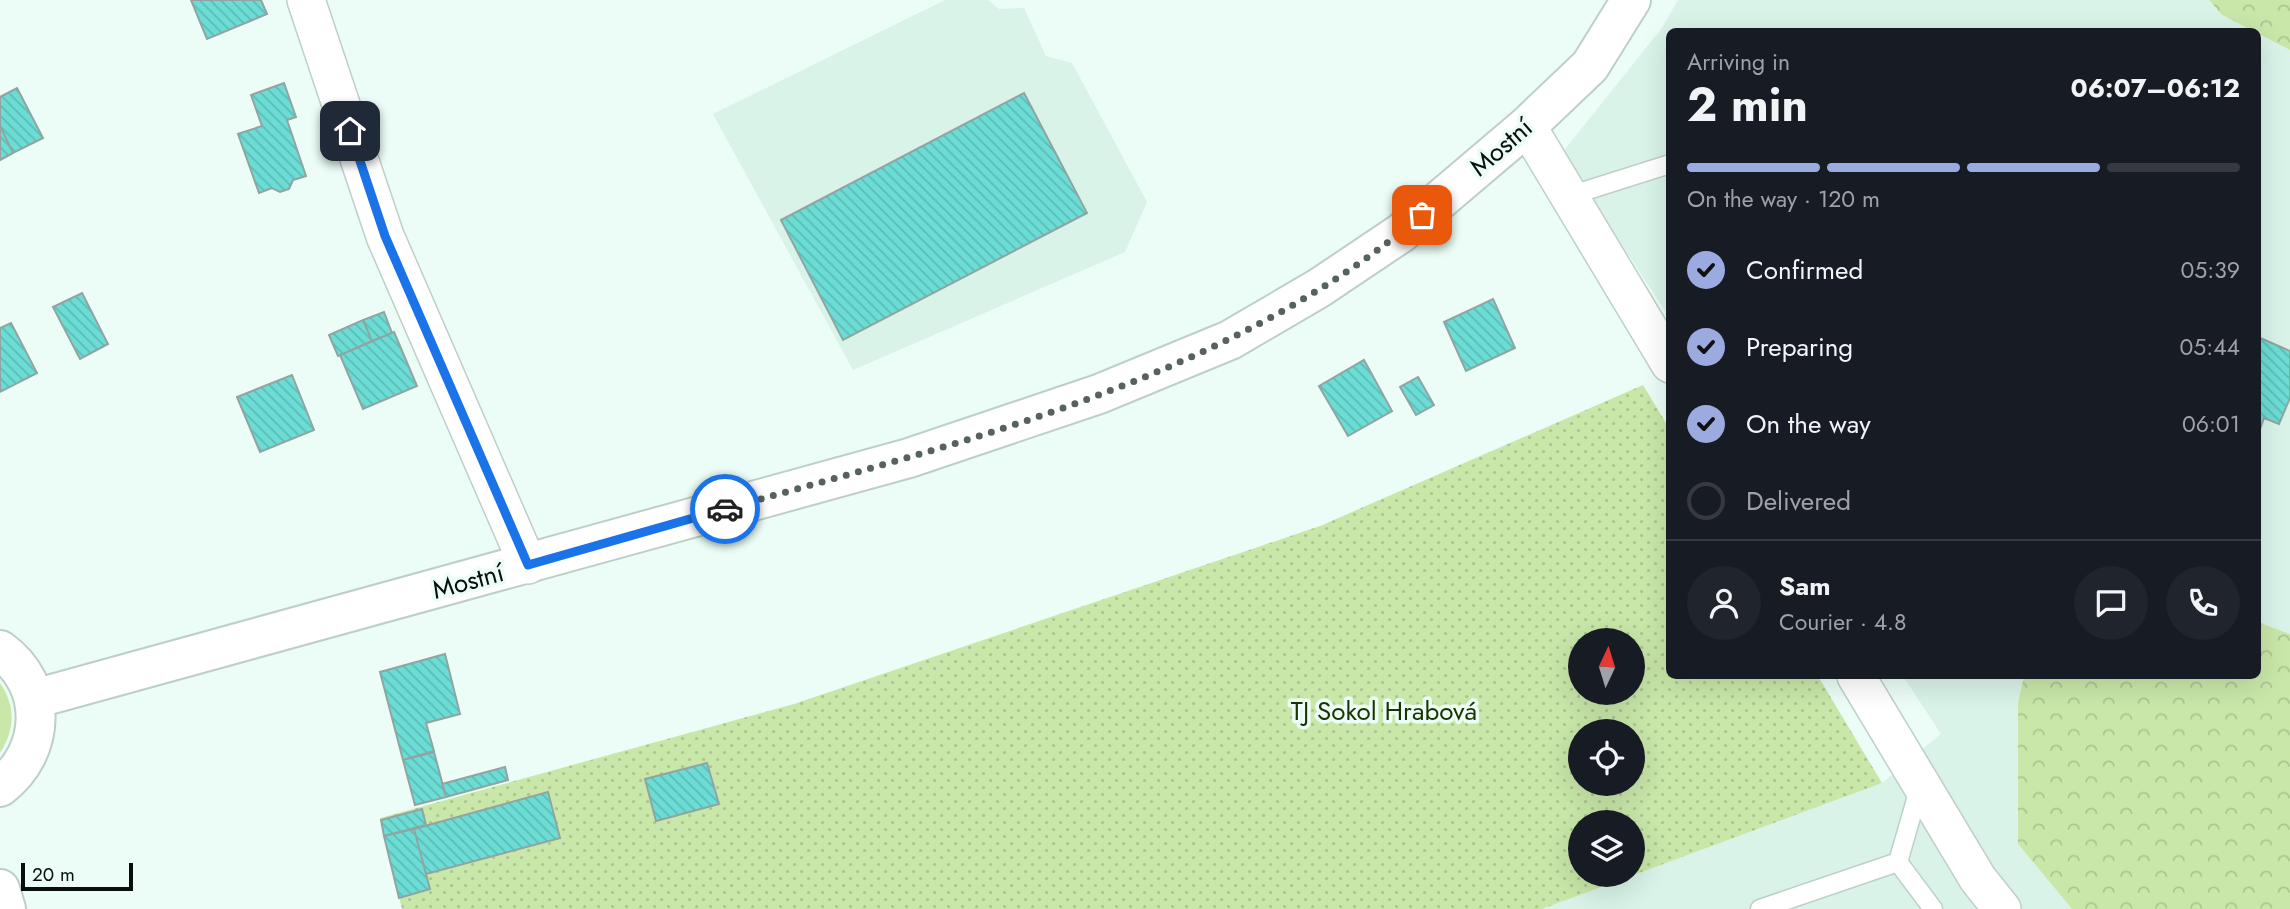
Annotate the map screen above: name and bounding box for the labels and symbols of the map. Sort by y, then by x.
pin [320,101,380,161]
street label: Mostní [1461,108,1542,185]
pin [1392,185,1452,245]
courier [690,474,760,544]
street label: Mostní [428,553,509,609]
north arrow [1568,628,1645,705]
park label: TJ Sokol Hrabová [1291,692,1477,730]
scale bar [21,860,133,892]

